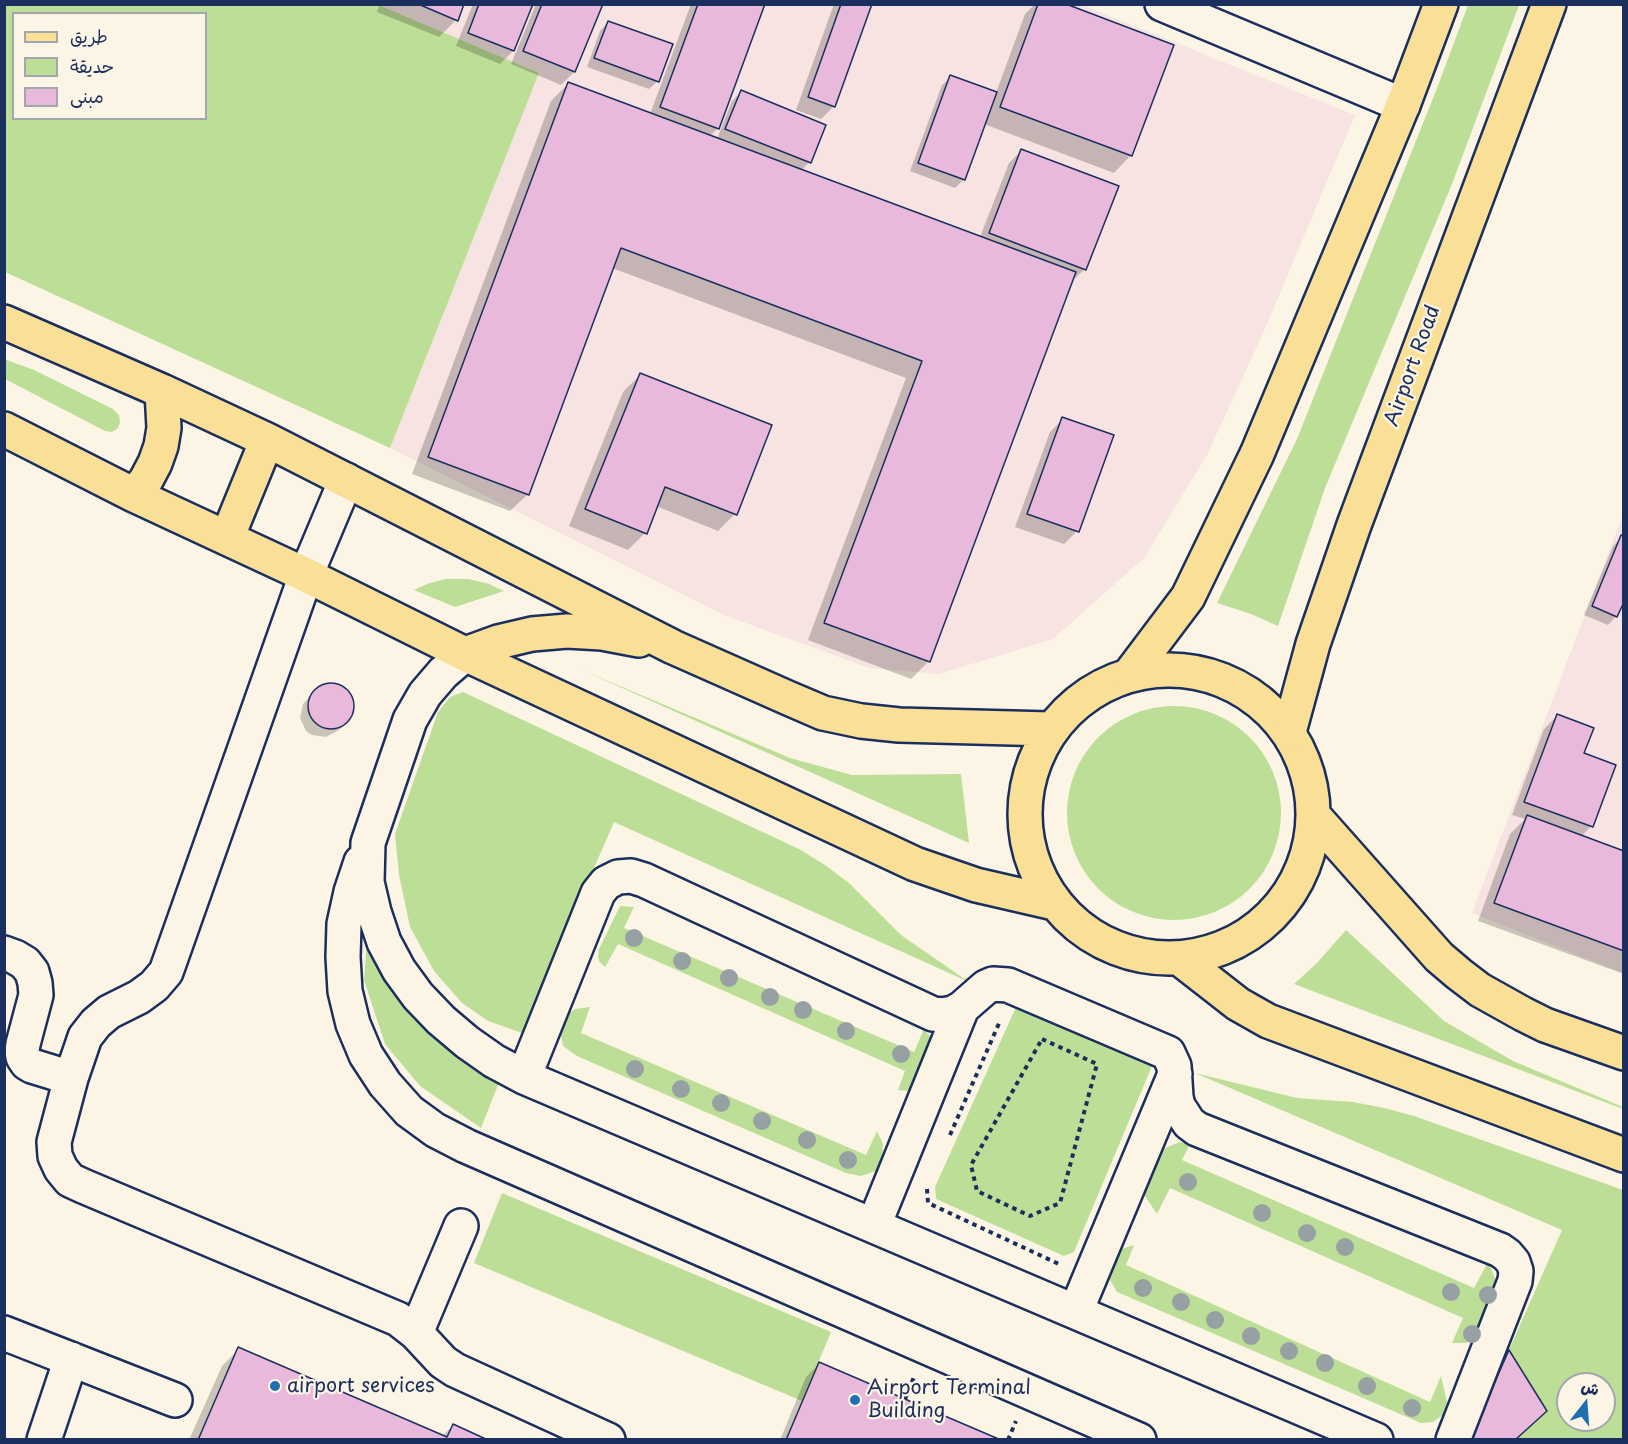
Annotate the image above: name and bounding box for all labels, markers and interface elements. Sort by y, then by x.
legend [12,12,207,120]
text: طريق [70,22,108,49]
text: حديقة [70,52,114,79]
text: مبنى [70,82,104,109]
street label: Airport Road [1380,302,1446,430]
north arrow [1556,1372,1616,1432]
text: ش [1579,1373,1603,1401]
place label: airport services [287,1374,435,1398]
place label: Airport Terminal Building [867,1376,1031,1423]
marker: airport services [268,1379,282,1393]
marker: Airport Terminal Building [848,1393,862,1407]

